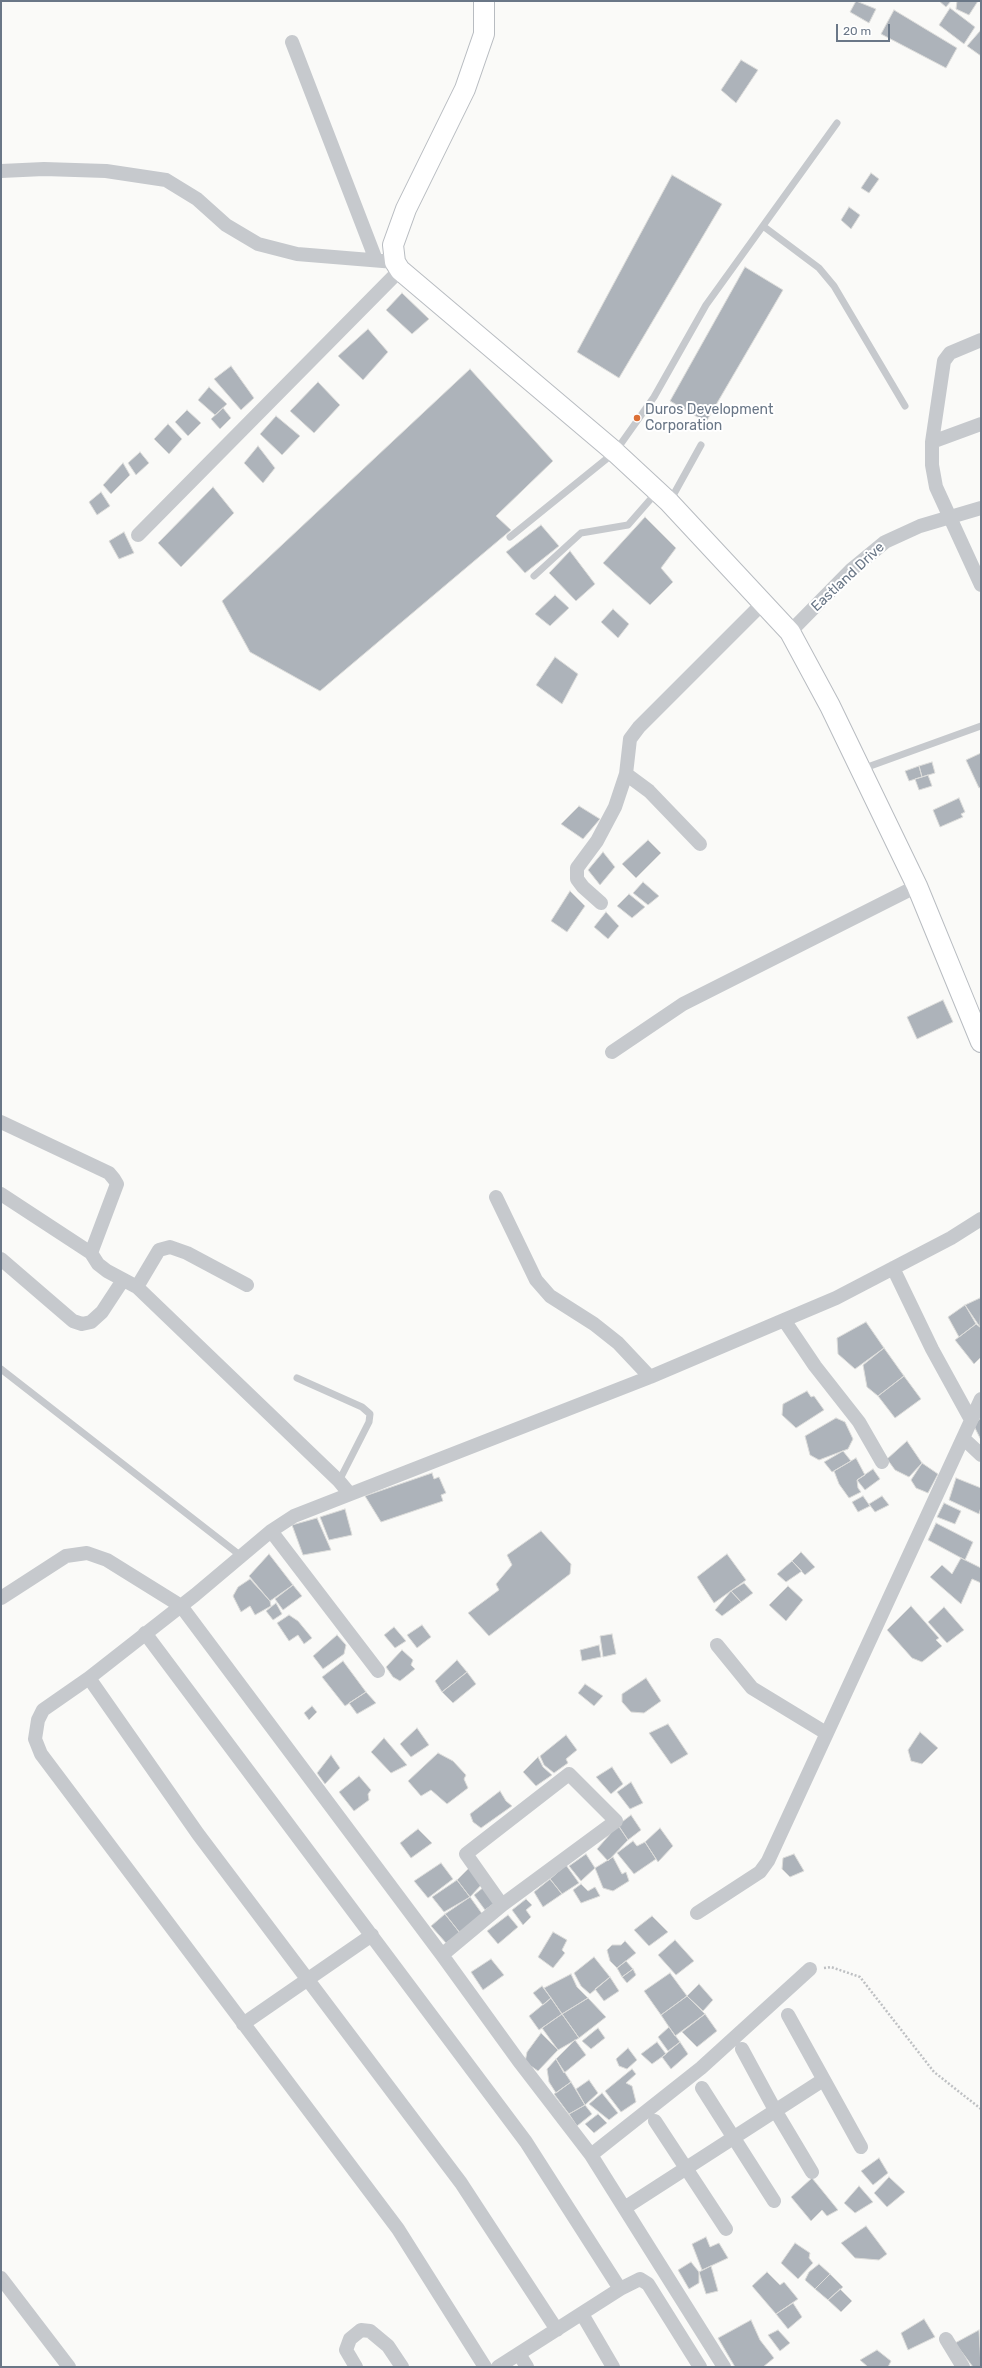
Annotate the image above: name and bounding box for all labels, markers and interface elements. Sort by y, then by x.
scale bar [838,16,892,42]
text: 20 m [843,24,871,38]
place label: Duros Development Corporation [645,402,773,434]
marker: Duros Development Corporation [632,413,642,423]
street label: Eastland Drive [808,539,888,615]

